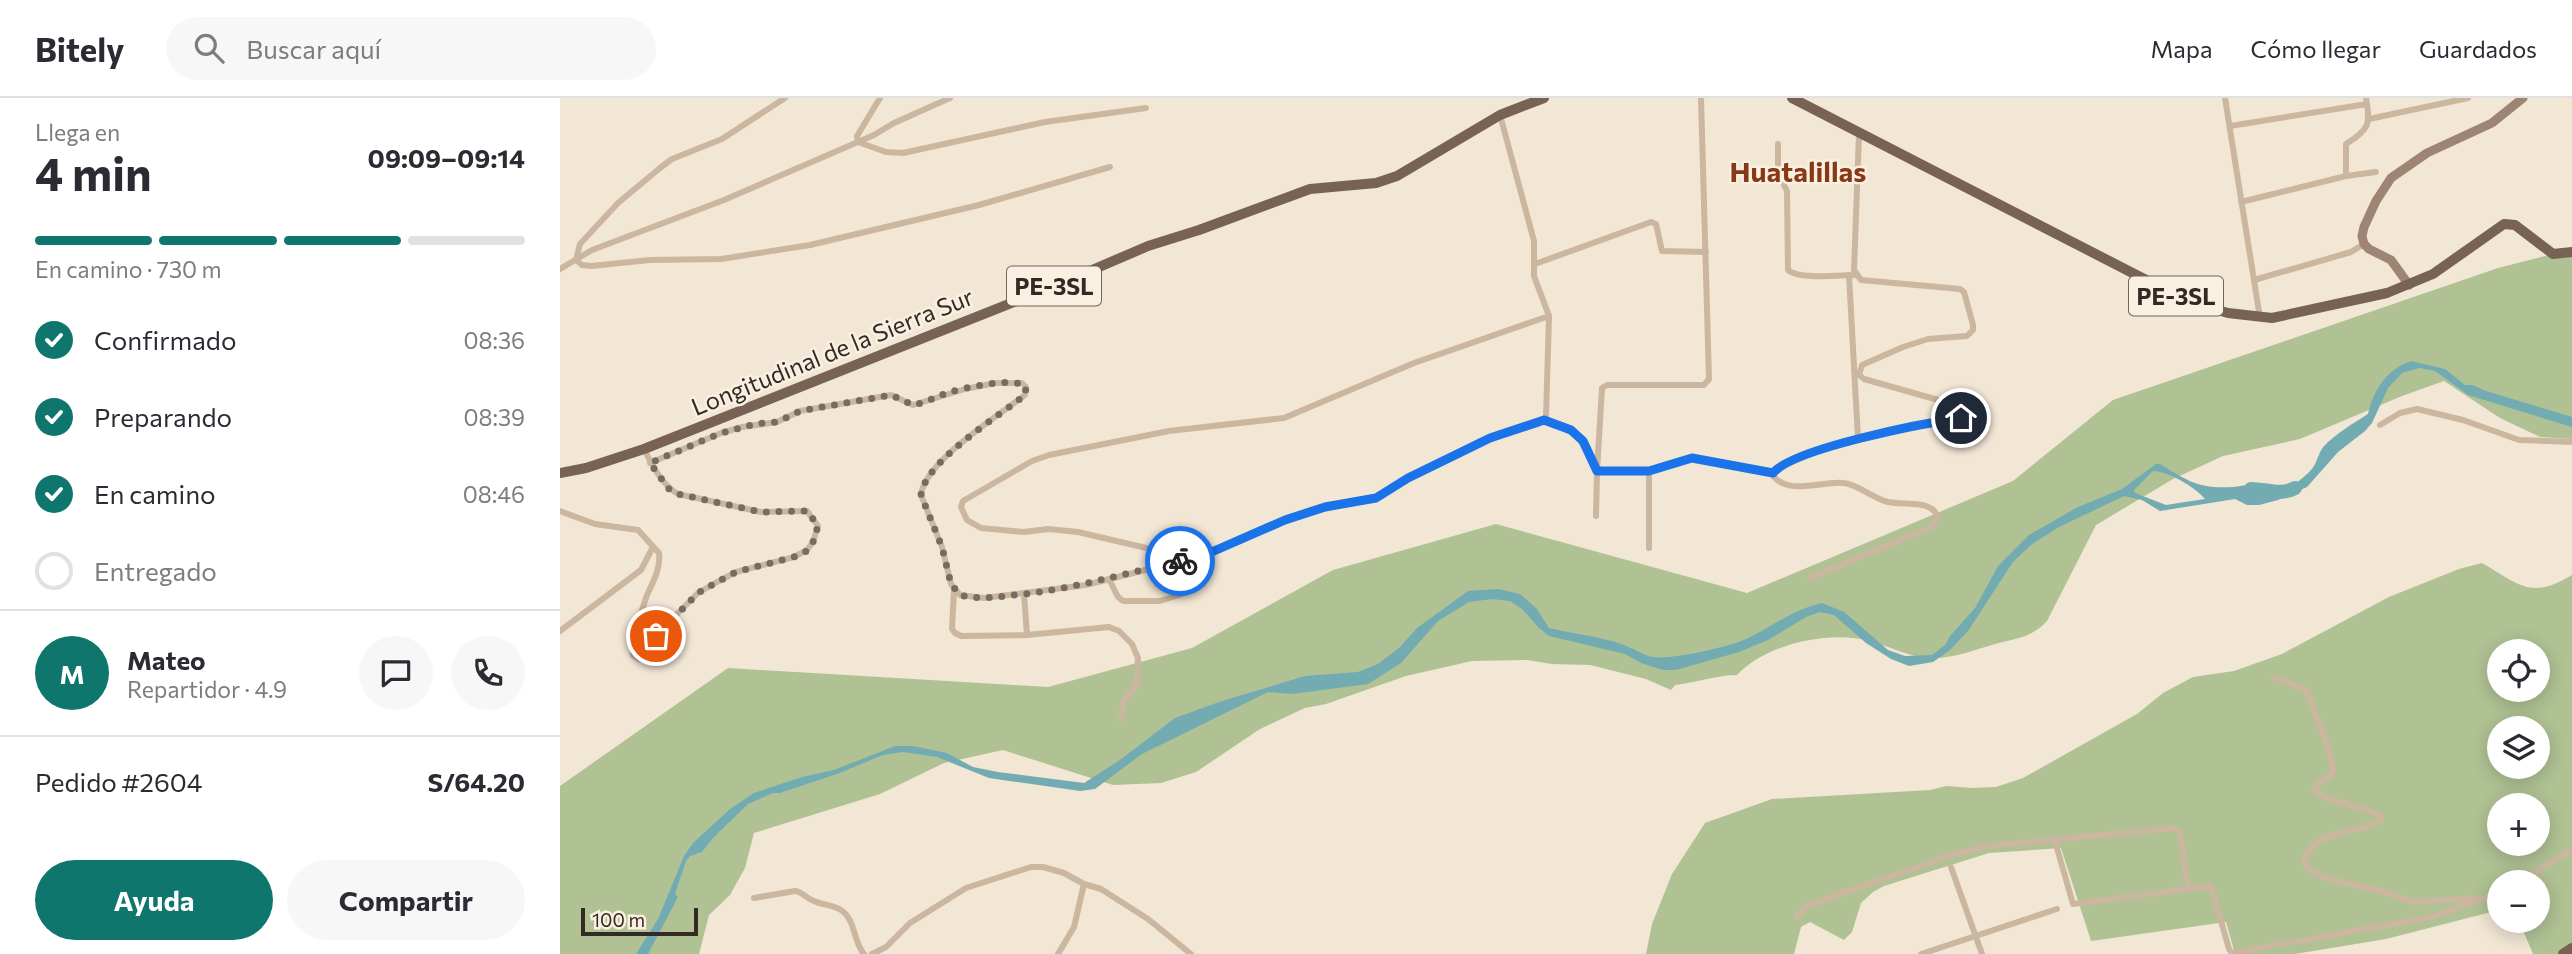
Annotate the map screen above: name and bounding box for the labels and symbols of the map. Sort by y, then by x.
district label: Huatalillas [1730,154,1866,188]
road number: PE-3SL [1007,266,1101,306]
road number: PE-3SL [2129,276,2223,316]
street label: Longitudinal de la Sierra Sur [687,281,978,421]
pin [1931,388,1991,448]
courier [1145,526,1215,596]
pin [626,606,686,666]
scale bar [581,905,698,937]

